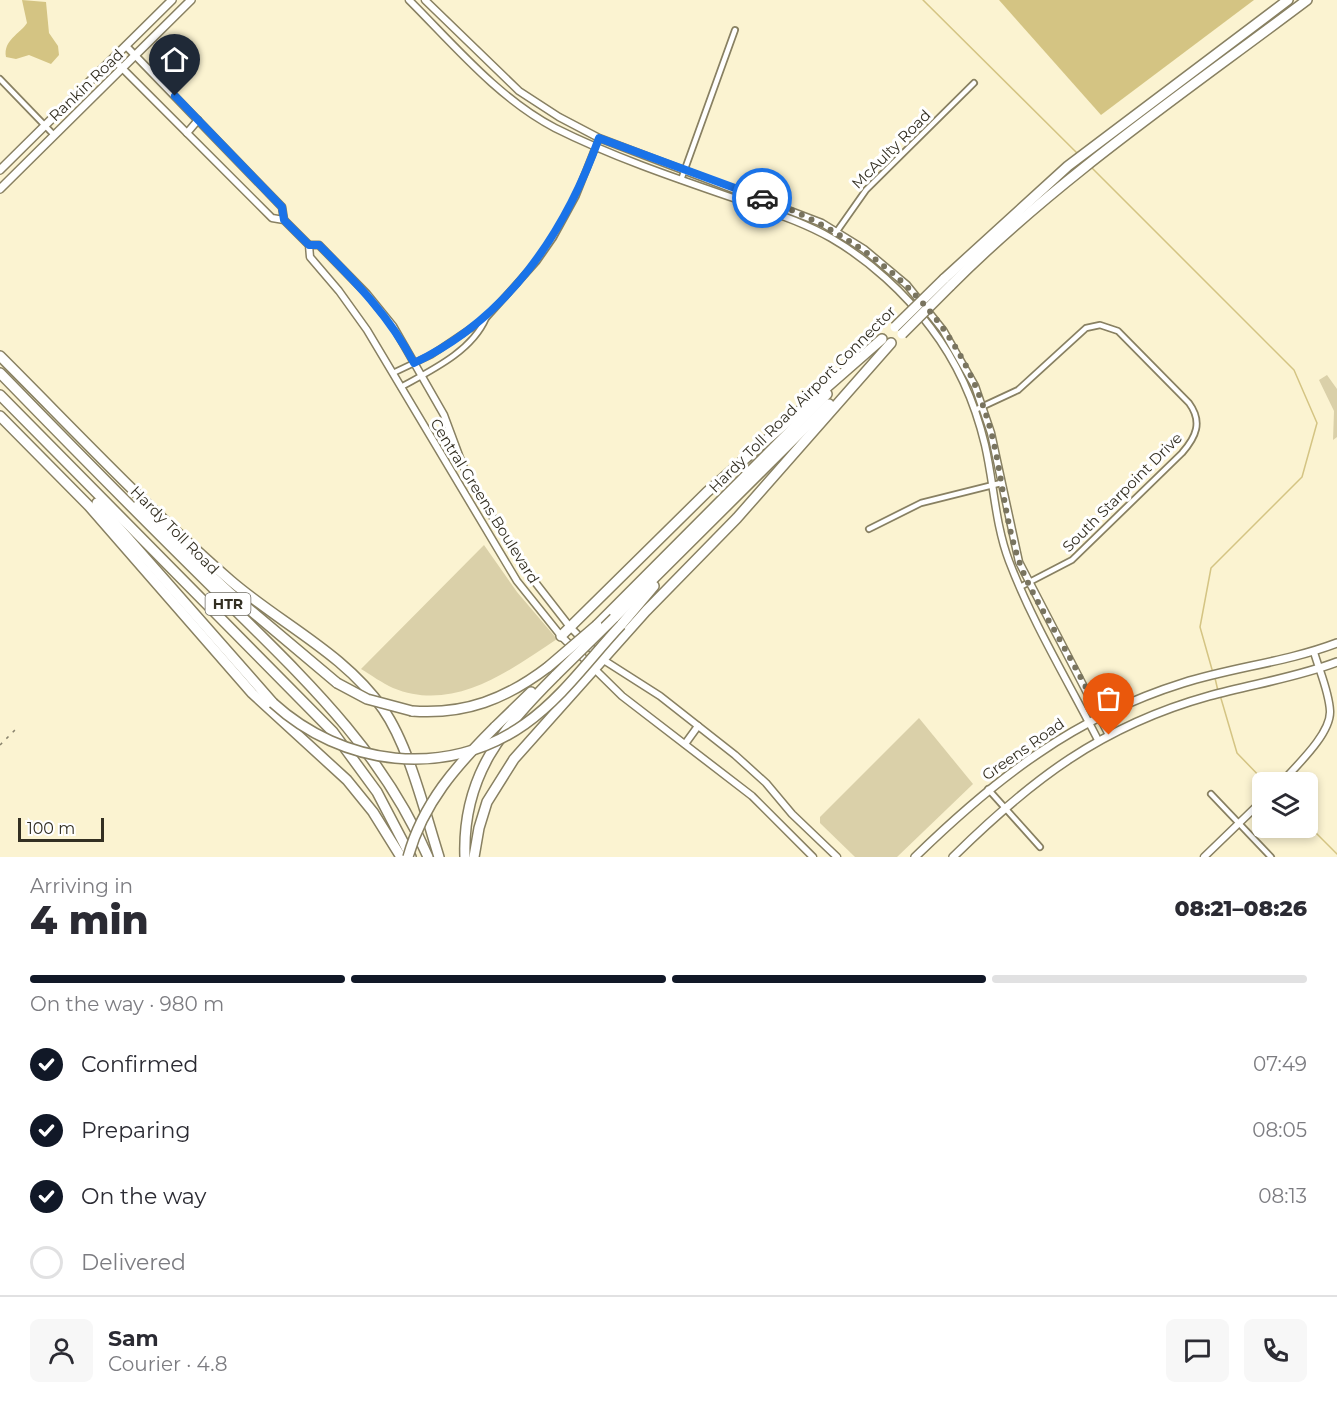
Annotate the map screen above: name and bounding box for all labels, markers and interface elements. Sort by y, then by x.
pin [149,34,200,96]
icon: home [158,43,191,76]
street label: Rankin Road [45,45,127,125]
street label: McAulty Road [847,105,935,193]
courier [732,168,792,228]
icon: car [746,182,779,215]
street label: Hardy Toll Road Airport Connector [705,302,899,496]
street label: Central Greens Boulevard [426,415,544,587]
street label: South Starpoint Drive [1058,428,1186,556]
street label: Hardy Toll Road [127,482,223,578]
road number: HTR [206,593,250,615]
pin [1083,673,1134,735]
icon: bag [1092,682,1125,715]
street label: Greens Road [978,714,1068,784]
map controls [1252,772,1318,838]
button: layers [1252,772,1318,838]
scale bar [18,815,104,842]
text: 100 m [27,819,75,838]
text: Arriving in [30,874,133,898]
text: 08:21–08:26 [1174,895,1307,922]
text: 4 min [30,896,149,944]
text: On the way · 980 m [30,992,224,1016]
icon: check [30,1048,63,1081]
text: Confirmed [81,1051,198,1078]
text: 07:49 [1253,1052,1307,1076]
icon: check [30,1114,63,1147]
text: Preparing [81,1117,190,1144]
text: 08:05 [1252,1118,1307,1142]
icon: check [30,1180,63,1213]
text: On the way [81,1183,206,1210]
text: 08:13 [1258,1184,1307,1208]
text: Delivered [81,1249,186,1276]
button: person [30,1319,93,1382]
button: chat [1166,1319,1229,1382]
button: phone [1244,1319,1307,1382]
text: Sam [108,1325,159,1352]
text: Courier · 4.8 [108,1352,227,1376]

